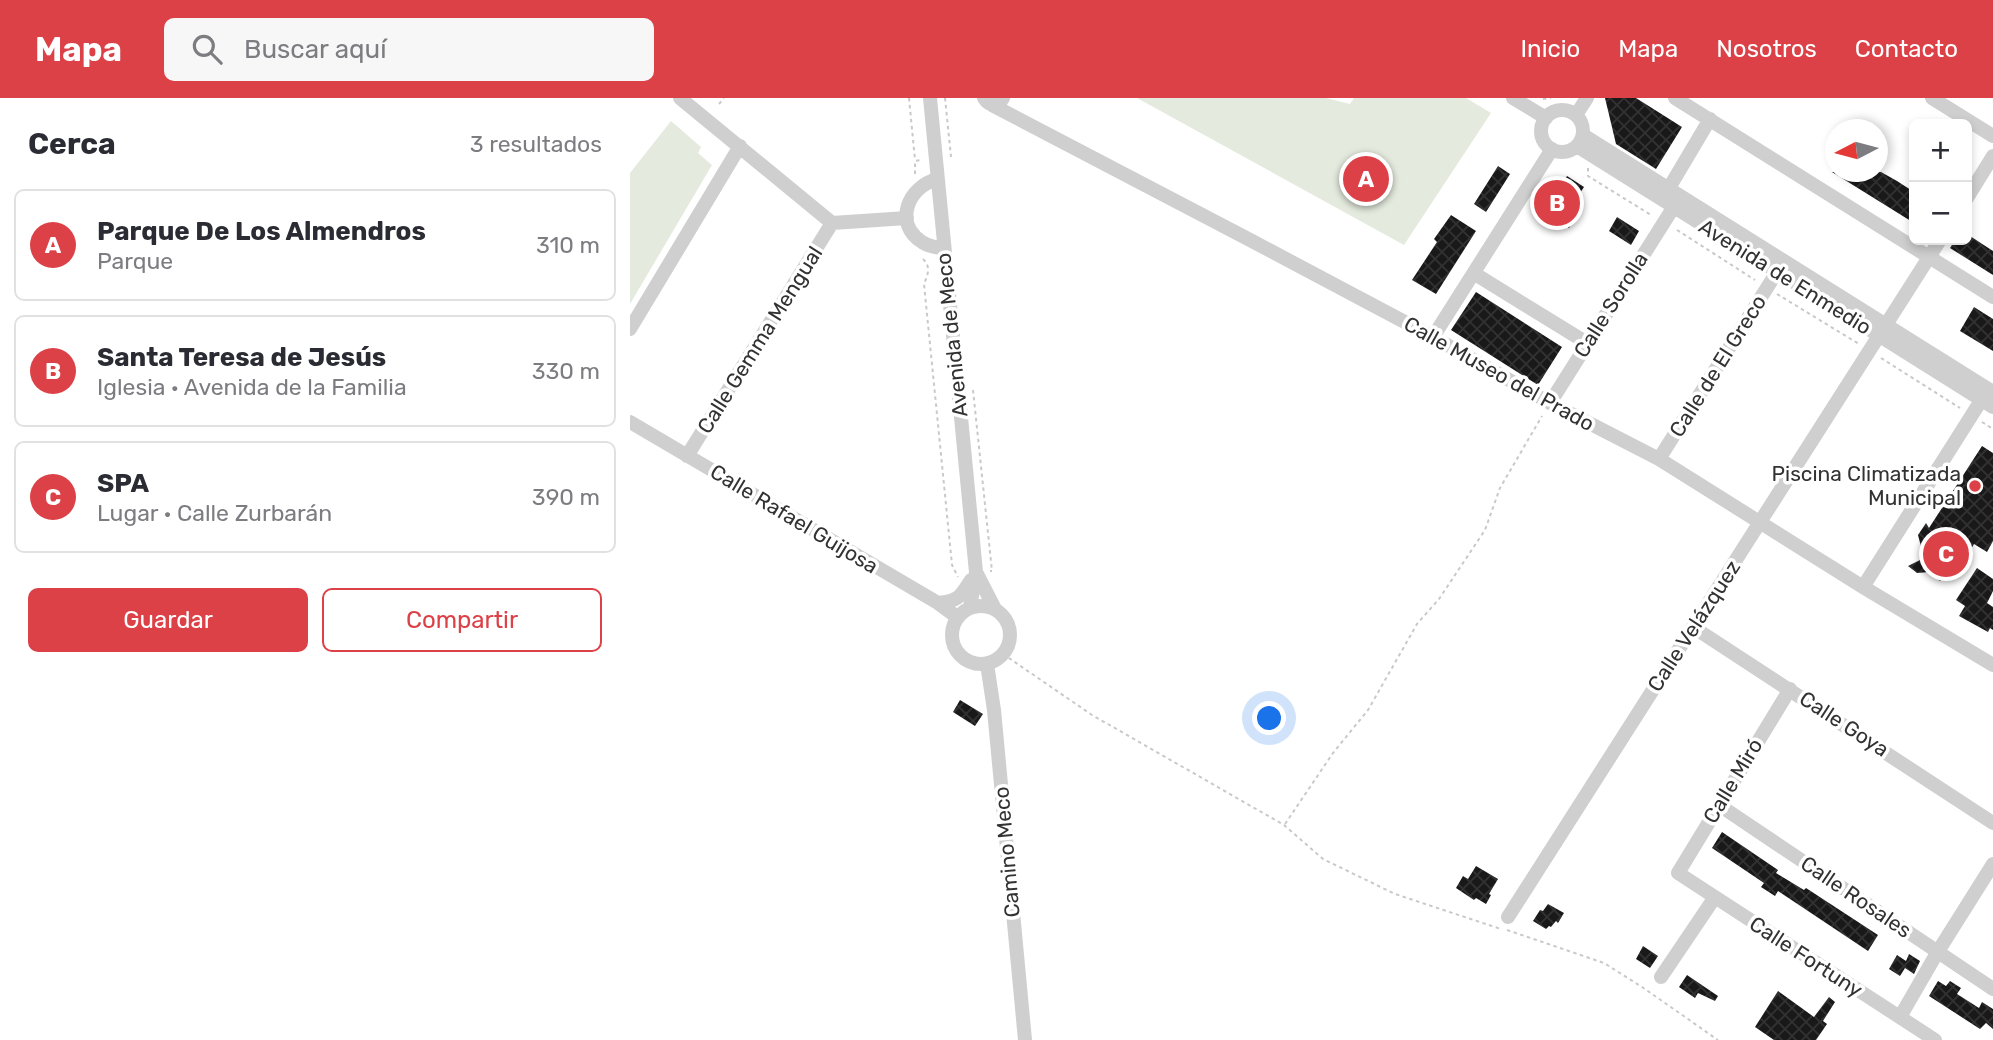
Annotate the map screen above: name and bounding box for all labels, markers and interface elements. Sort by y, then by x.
search box [164,18,654,81]
text: Mapa [35,30,122,69]
icon: search [188,30,226,68]
text: Buscar aquí [244,34,387,65]
text: Inicio [1521,35,1580,63]
text: Mapa [1618,35,1678,63]
text: Nosotros [1716,35,1817,63]
text: Contacto [1855,35,1958,63]
north arrow [1825,119,1888,182]
map controls [1909,119,1972,245]
button: + [1909,119,1972,182]
text: Cerca [28,126,116,162]
text: 3 resultados [470,130,602,158]
pin: A [1343,153,1389,205]
pin: B [1534,177,1580,229]
button: − [1909,182,1972,245]
street label: Avenida de Enmedio [1695,213,1876,340]
text: Parque De Los Almendros [97,216,426,247]
text: A [45,231,61,259]
text: 310 m [536,231,600,259]
street label: Calle Gemma Mengual [692,242,827,438]
text: Parque [97,247,173,275]
street label: Calle Sorolla [1568,247,1653,362]
street label: Avenida de Meco [930,252,973,418]
street label: Calle de El Greco [1664,290,1771,441]
street label: Calle Museo del Prado [1400,311,1599,436]
text: Santa Teresa de Jesús [97,342,386,373]
text: B [45,357,61,385]
text: 330 m [532,357,600,385]
text: Iglesia · Avenida de la Familia [97,373,407,401]
street label: Calle Rafael Guijosa [706,459,883,579]
place label: Piscina Climatizada Municipal [1772,461,1961,510]
text: SPA [97,468,149,499]
marker: Piscina Climatizada Municipal [1967,478,1983,494]
text: C [45,483,61,511]
text: 390 m [532,483,600,511]
text: Lugar · Calle Zurbarán [97,499,332,527]
pin: C [1923,528,1969,580]
street label: Calle Velázquez [1642,555,1745,696]
button: Guardar [28,588,308,652]
button: Compartir [322,588,602,652]
street label: Calle Goya [1795,685,1894,762]
your location [1252,701,1286,735]
street label: Calle Miró [1698,734,1768,828]
street label: Camino Meco [988,786,1025,919]
street label: Calle Rosales [1796,850,1916,943]
street label: Calle Fortuny [1745,911,1868,1003]

